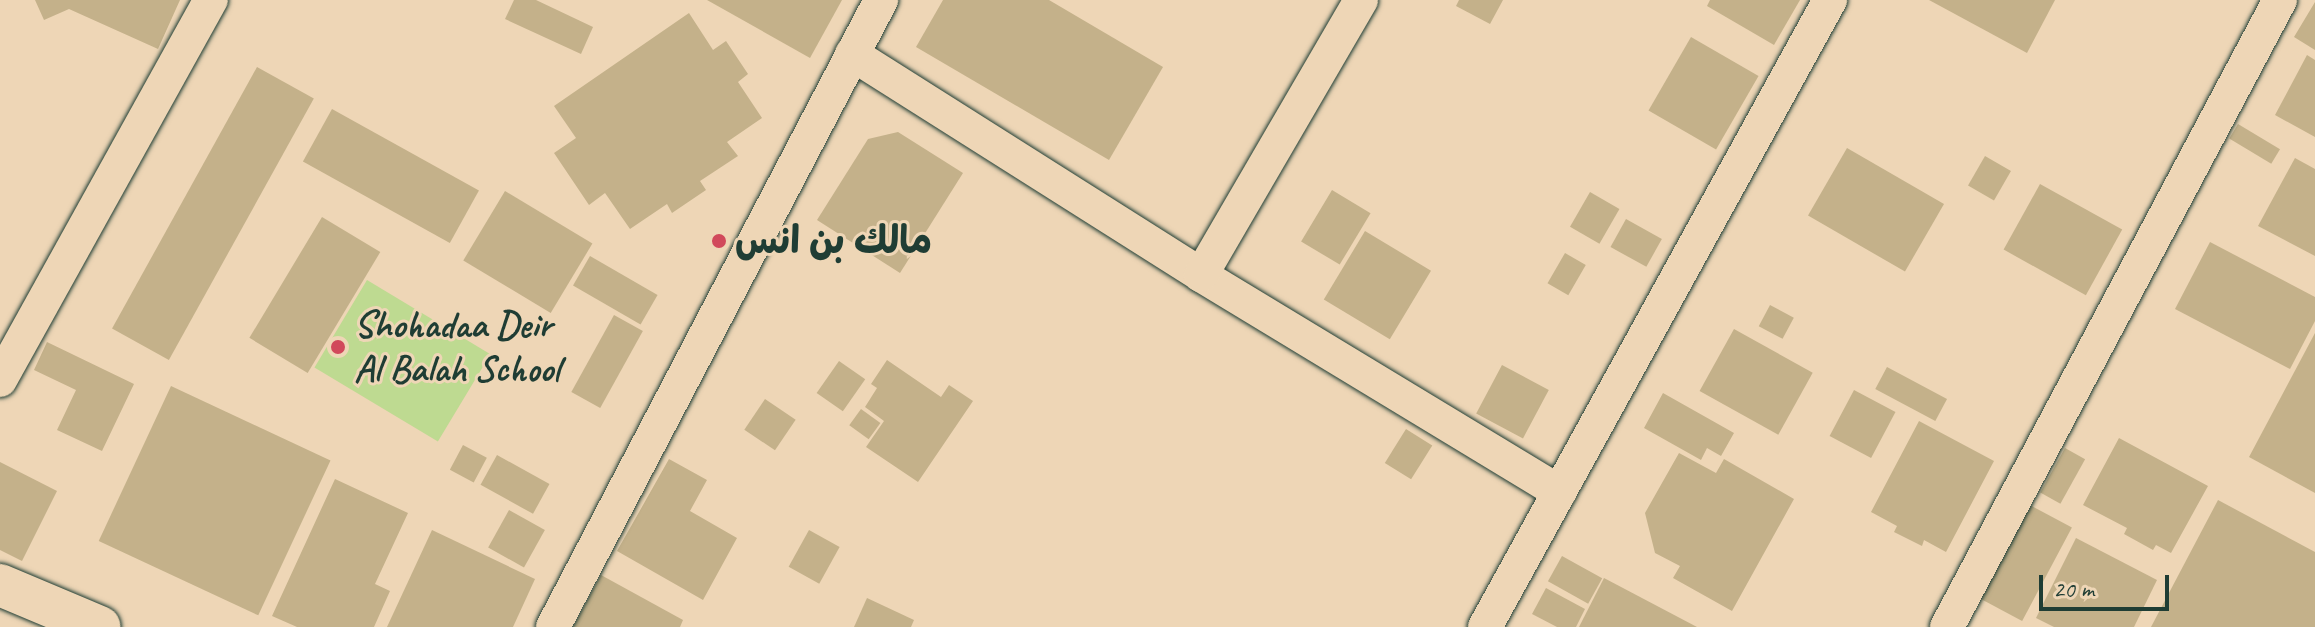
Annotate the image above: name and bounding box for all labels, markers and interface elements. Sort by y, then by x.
place label: مالك بن انس [735,218,932,264]
marker: مالك بن انس [710,232,728,250]
place label: Shohadaa Deir Al Balah School [354,302,559,392]
marker: Shohadaa Deir Al Balah School [329,338,347,356]
scale bar [2043,559,2173,609]
text: 20 m [2053,574,2094,604]

